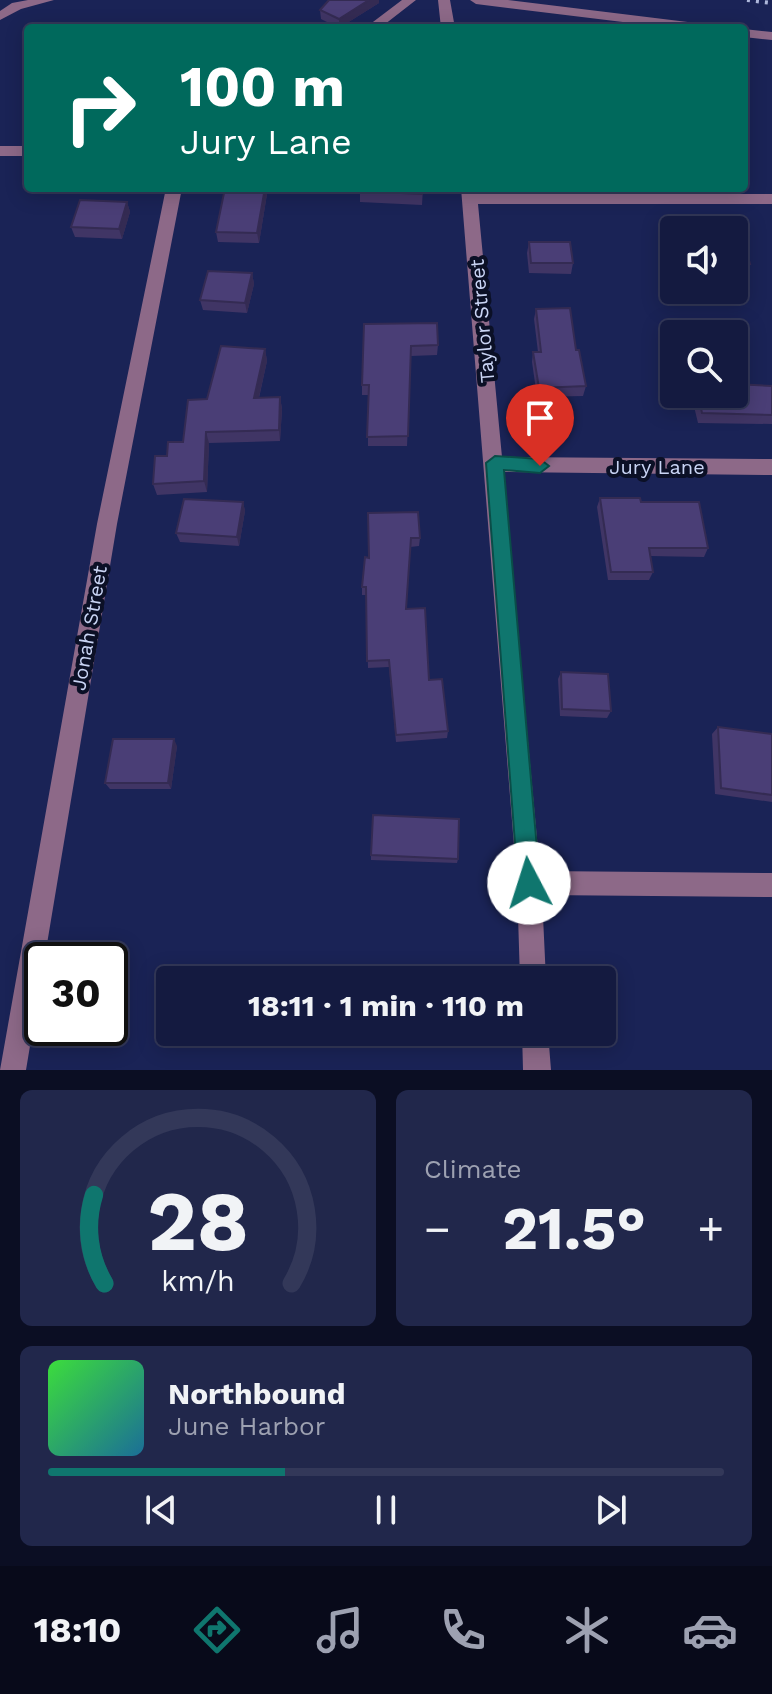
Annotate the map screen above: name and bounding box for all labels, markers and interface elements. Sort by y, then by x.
text: 100 m [180,54,345,120]
icon: right [48,56,152,160]
text: Jury Lane [180,121,352,163]
map controls [660,216,748,408]
button: sound [660,216,748,304]
street label: Taylor Street [465,258,499,384]
button: search [660,320,748,408]
pin [506,384,574,466]
icon: arrive [518,396,562,440]
street label: Jury Lane [609,455,705,479]
street label: Jonah Street [66,563,112,692]
position arrow [487,841,571,925]
speed limit sign: 30 [24,942,128,1046]
text: 18:11 · 1 min · 110 m [248,988,524,1023]
text: Climate [424,1154,522,1184]
text: 28 [147,1173,249,1270]
text: 21.5° [502,1193,646,1264]
text: − [424,1203,451,1255]
text: + [697,1203,724,1255]
text: km/h [161,1264,235,1298]
text: Northbound [168,1376,345,1411]
text: June Harbor [168,1411,325,1441]
icon: previous [139,1488,183,1532]
icon: pause [364,1488,408,1532]
icon: next [589,1488,633,1532]
icon: directions [189,1602,245,1658]
icon: music [312,1602,368,1658]
icon: phone [435,1602,491,1658]
icon: climate [559,1602,615,1658]
icon: car [682,1602,738,1658]
text: 18:10 [34,1609,121,1651]

